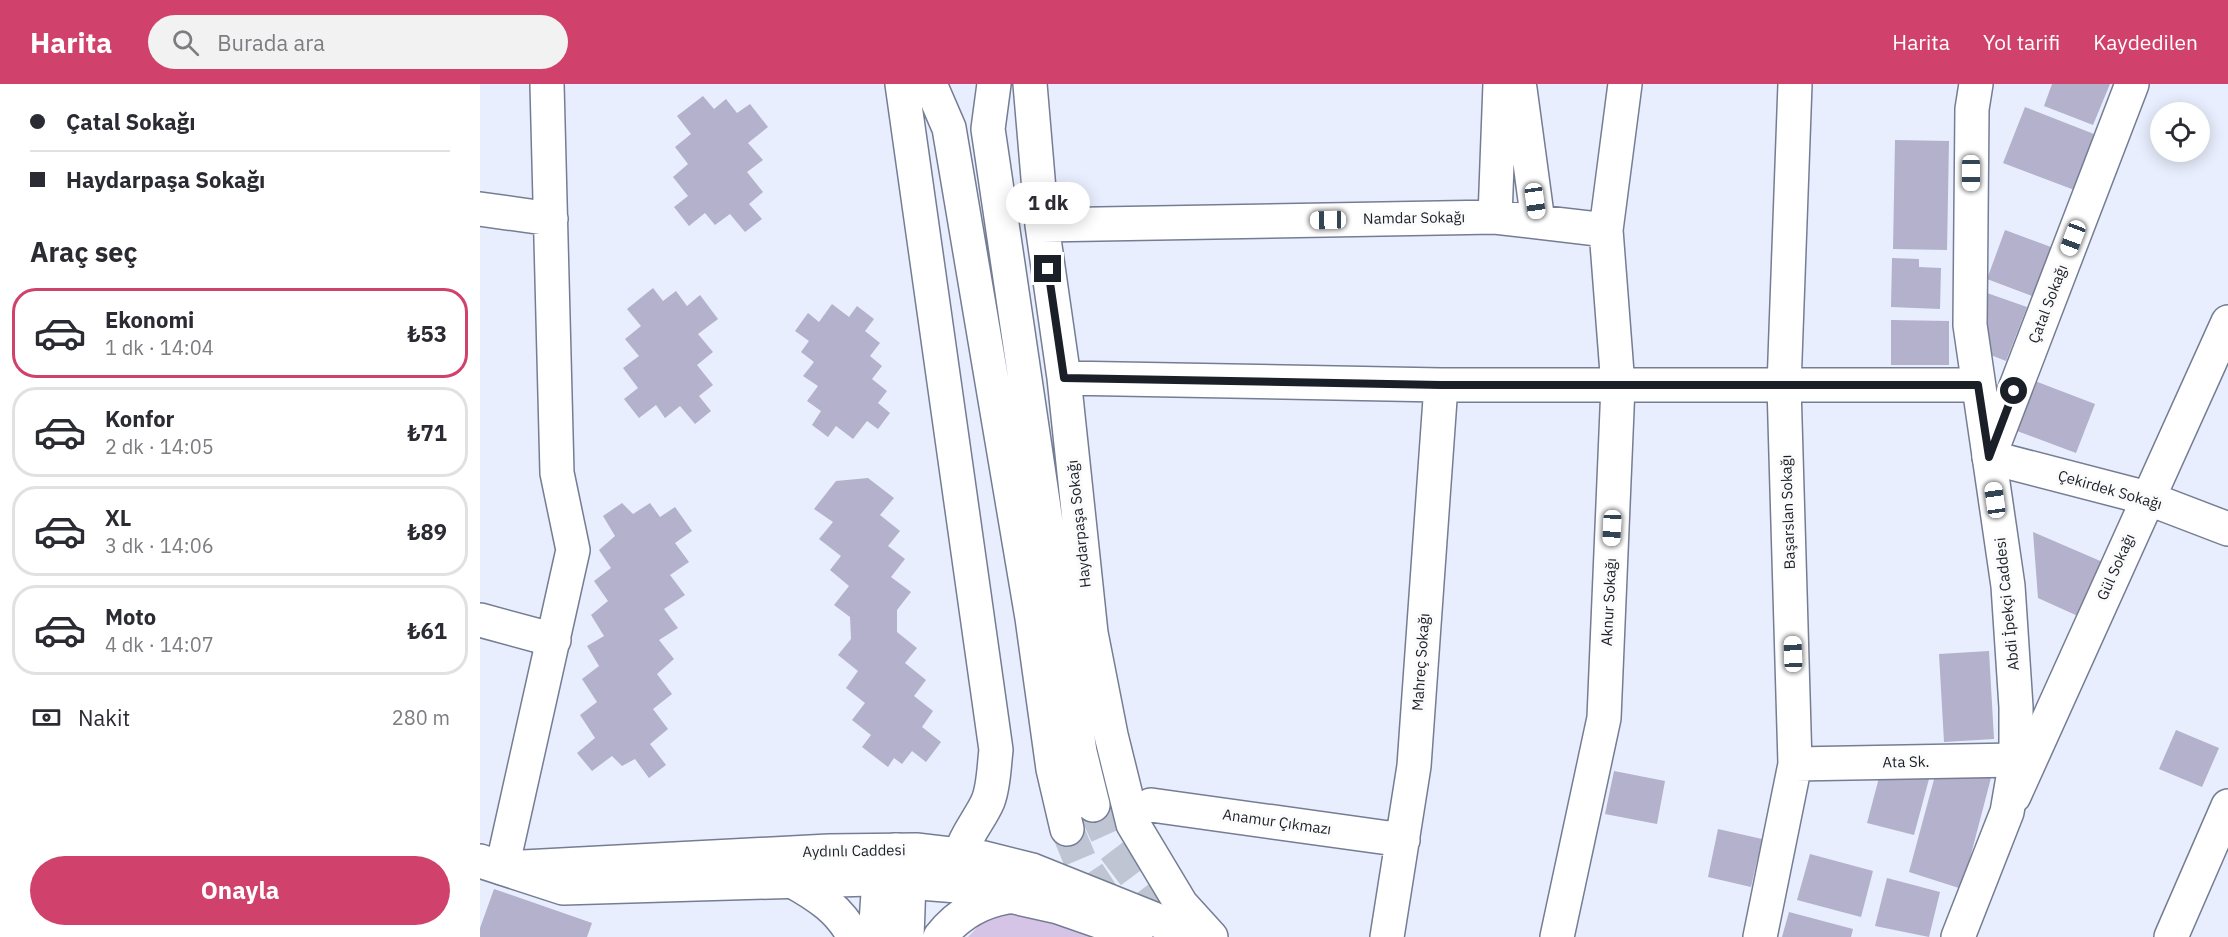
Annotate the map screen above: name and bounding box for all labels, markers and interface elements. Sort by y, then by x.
search box [148,15,568,69]
text: Harita [30,24,112,61]
icon: search [169,26,202,59]
text: Burada ara [217,28,325,57]
text: Harita [1892,28,1950,56]
text: Yol tarifi [1983,28,2060,56]
text: Kaydedilen [2093,28,2198,56]
map controls [2150,102,2210,162]
button: locate [2150,102,2210,162]
text: Çatal Sokağı [66,107,196,136]
car [1962,155,1980,191]
text: Haydarpaşa Sokağı [66,165,265,194]
callout: 1 dk [1006,182,1090,224]
car [1524,182,1546,220]
text: 1 dk [1028,189,1068,216]
street label: Namdar Sokağı [1363,207,1465,228]
car [1310,211,1346,229]
car [2058,218,2088,258]
text: Araç seç [30,234,137,269]
route end [1034,255,1061,282]
street label: Çatal Sokağı [2024,262,2071,346]
text: Ekonomi [105,305,194,334]
icon: car [33,306,87,360]
text: ₺53 [407,319,447,348]
text: 1 dk · 14:04 [105,334,214,361]
route start [2000,377,2027,404]
text: Konfor [105,404,174,433]
icon: car [33,405,87,459]
text: ₺71 [407,418,447,447]
text: 2 dk · 14:05 [105,433,214,460]
street label: Başarslan Sokağı [1776,454,1799,570]
street label: Haydarpaşa Sokağı [1062,459,1095,589]
street label: Çekirdek Sokağı [2056,466,2165,513]
car [1984,481,2006,519]
text: XL [105,503,131,532]
icon: car [33,504,87,558]
car [1602,510,1622,546]
text: ₺89 [407,517,447,546]
street label: Gül Sokağı [2092,530,2139,603]
text: 3 dk · 14:06 [105,532,214,559]
street label: Abdi İpekçi Caddesi [1990,537,2023,672]
street label: Aknur Sokağı [1597,557,1620,647]
text: Moto [105,602,156,631]
icon: car [33,603,87,657]
street label: Mahreç Sokağı [1408,612,1433,712]
text: ₺61 [407,616,447,645]
text: 4 dk · 14:07 [105,631,214,658]
car [1783,636,1803,672]
icon: cash [30,701,63,734]
text: Nakit [78,703,130,732]
text: 280 m [392,704,450,731]
street label: Ata Sk. [1882,752,1930,771]
street label: Anamur Çıkmazı [1221,804,1333,839]
street label: Aydınlı Caddesi [802,840,906,861]
button: Onayla [30,856,450,925]

